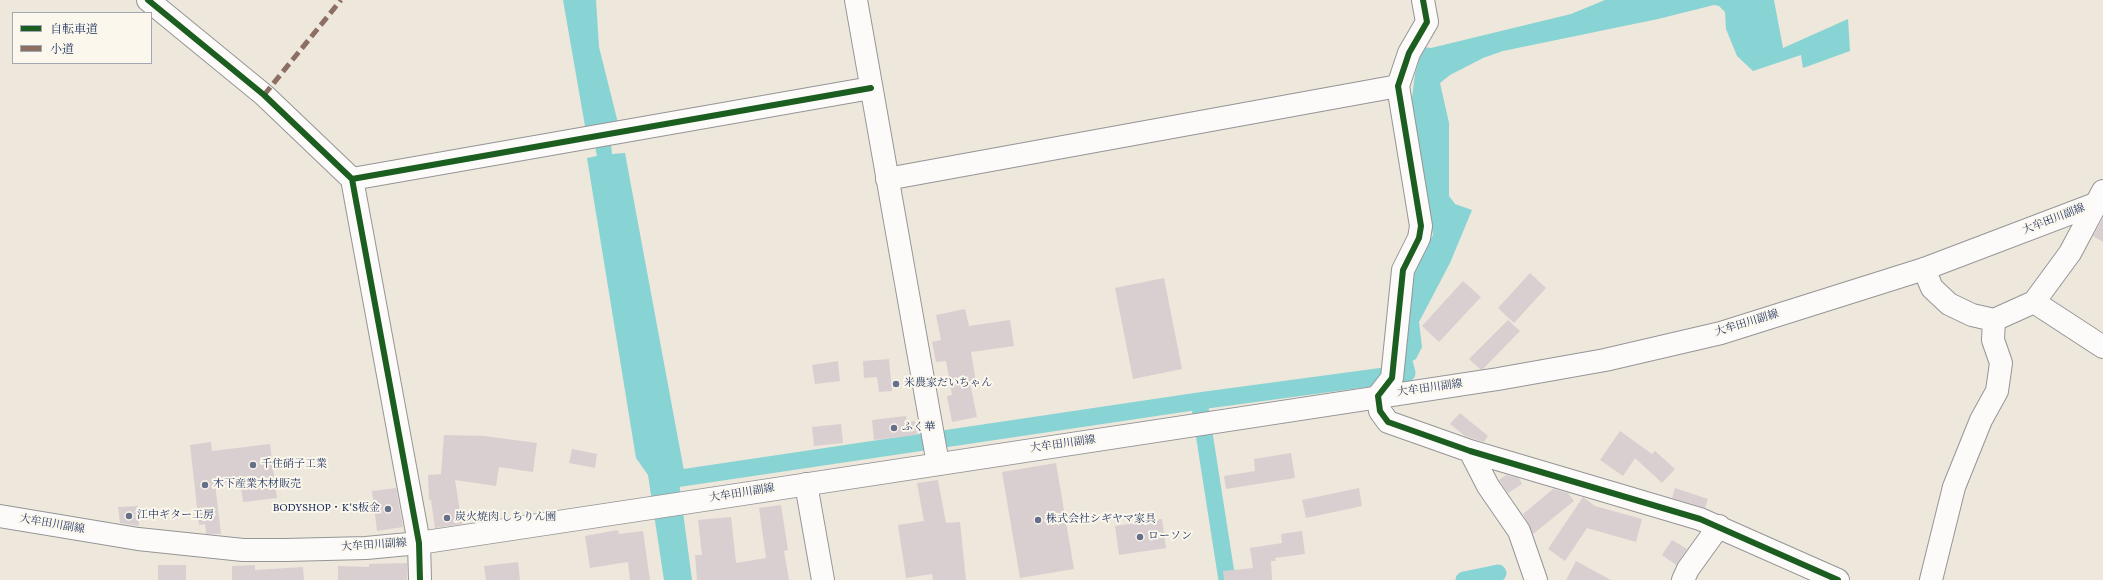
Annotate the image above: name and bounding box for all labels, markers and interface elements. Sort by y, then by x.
legend [12,12,152,64]
text: 自転車道 [50,22,98,38]
text: 小道 [50,42,74,58]
street label: 大牟田川副線 [2021,202,2087,238]
street label: 大牟田川副線 [1714,308,1780,340]
place label: 米農家だいちゃん [904,377,992,391]
street label: 大牟田川副線 [1396,378,1464,400]
marker: 米農家だいちゃん [891,379,901,389]
place label: ふく華 [902,421,935,435]
marker: ふく華 [889,423,899,433]
street label: 大牟田川副線 [1029,434,1097,456]
place label: 千住硝子工業 [261,458,327,472]
marker: 千住硝子工業 [248,460,258,470]
place label: 木下産業木材販売 [213,478,301,492]
marker: 木下産業木材販売 [200,480,210,490]
street label: 大牟田川副線 [708,482,776,506]
place label: BODYSHOP・K’S板金 [273,502,380,516]
marker: BODYSHOP・K’S板金 [383,504,393,514]
place label: 江中ギター工房 [137,509,214,523]
marker: 江中ギター工房 [124,511,134,521]
place label: 炭火焼肉 しちりん園 [455,511,556,525]
street label: 大牟田川副線 [18,513,86,537]
marker: 炭火焼肉 しちりん園 [442,513,452,523]
place label: 株式会社シギヤマ家具 [1046,513,1156,527]
marker: 株式会社シギヤマ家具 [1033,515,1043,525]
place label: ローソン [1148,530,1192,544]
marker: ローソン [1135,532,1145,542]
street label: 大牟田川副線 [341,537,407,555]

